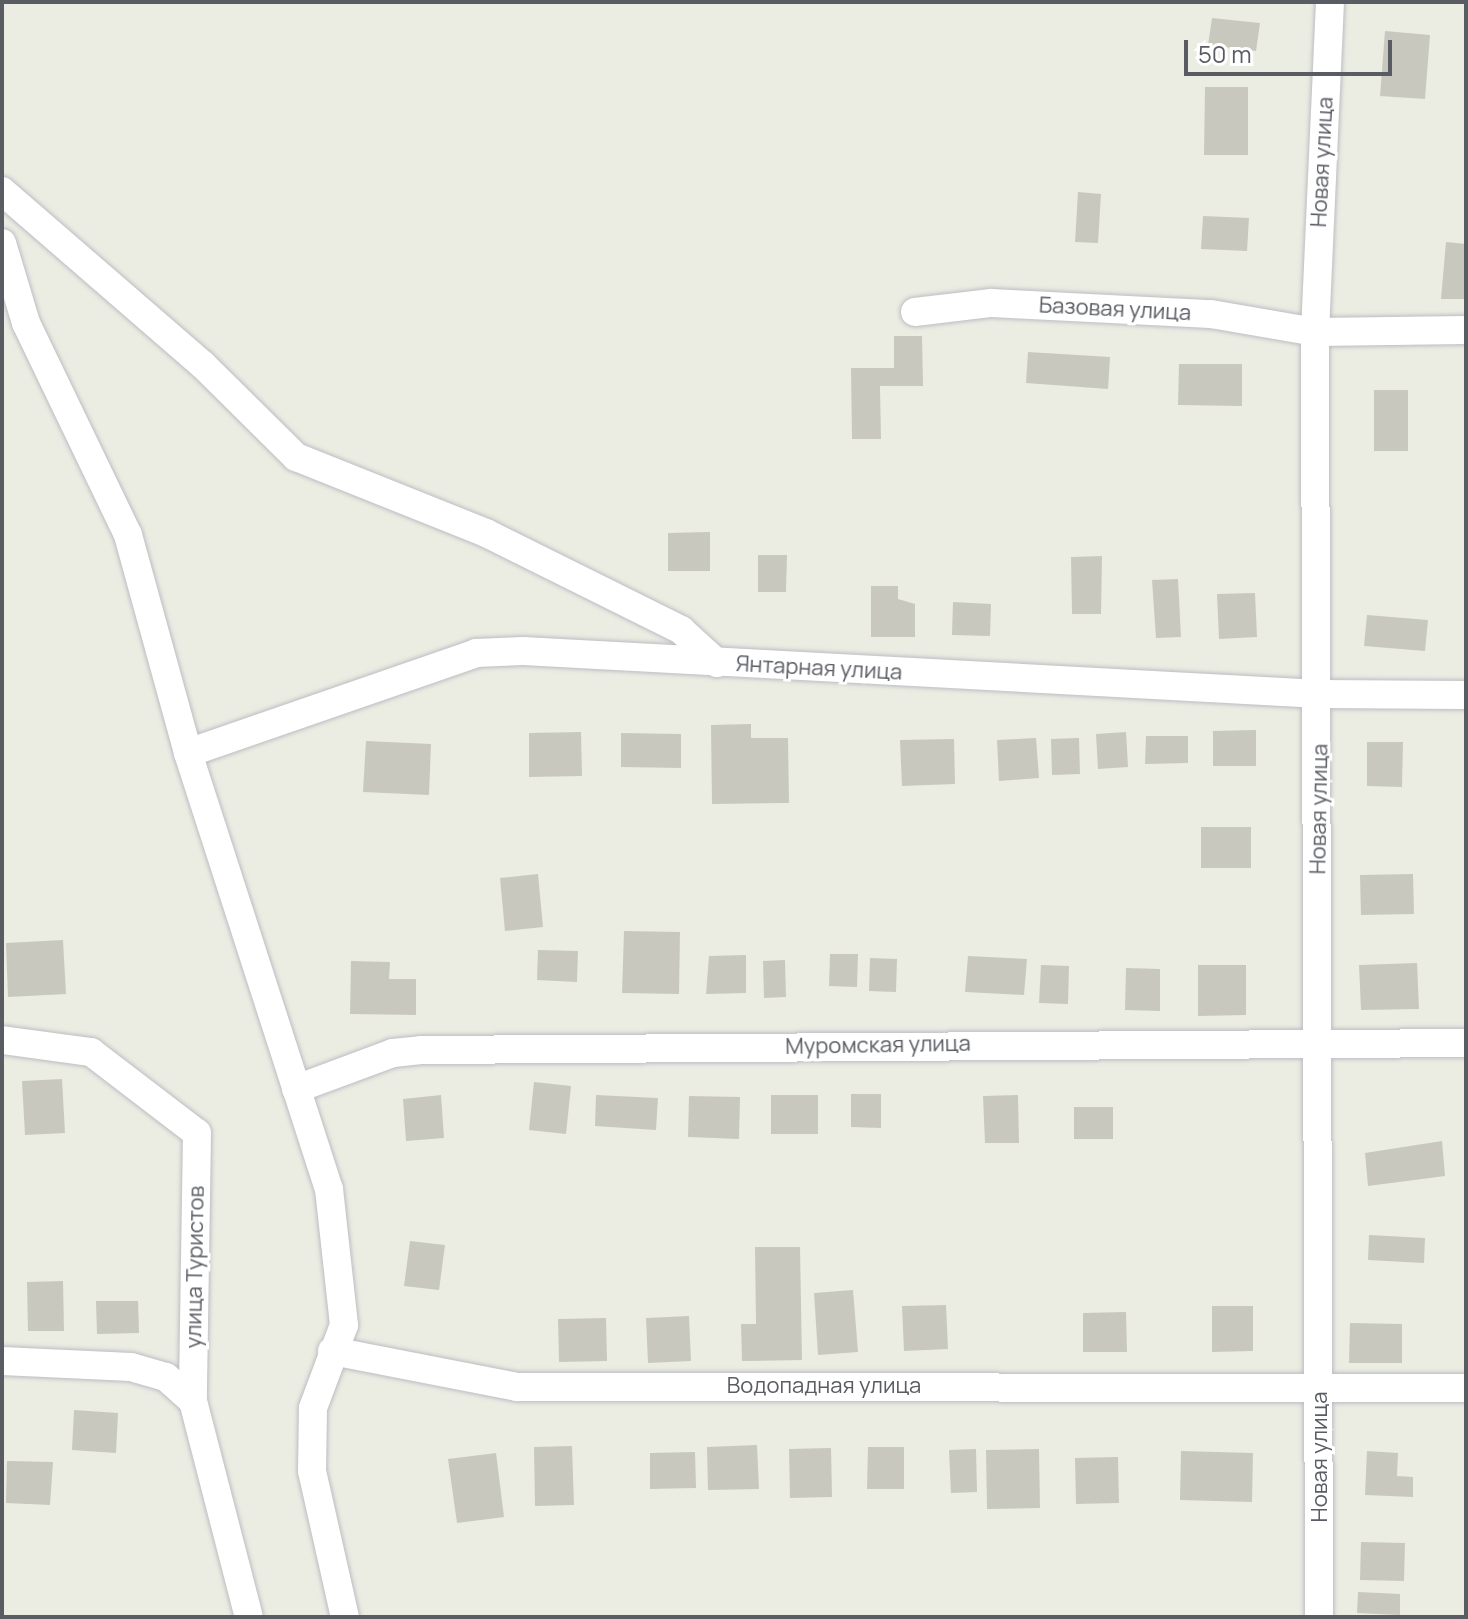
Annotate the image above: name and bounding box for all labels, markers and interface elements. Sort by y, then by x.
scale bar [1188,24,1396,74]
text: 50 m [1198,37,1252,70]
street label: Новая улица [1305,96,1339,228]
street label: Базовая улица [1038,292,1192,326]
street label: Янтарная улица [735,650,903,686]
street label: Новая улица [1305,743,1333,875]
street label: Муромская улица [785,1030,971,1060]
street label: улица Туристов [180,1185,210,1349]
street label: Водопадная улица [727,1373,921,1399]
street label: Новая улица [1307,1392,1333,1522]

